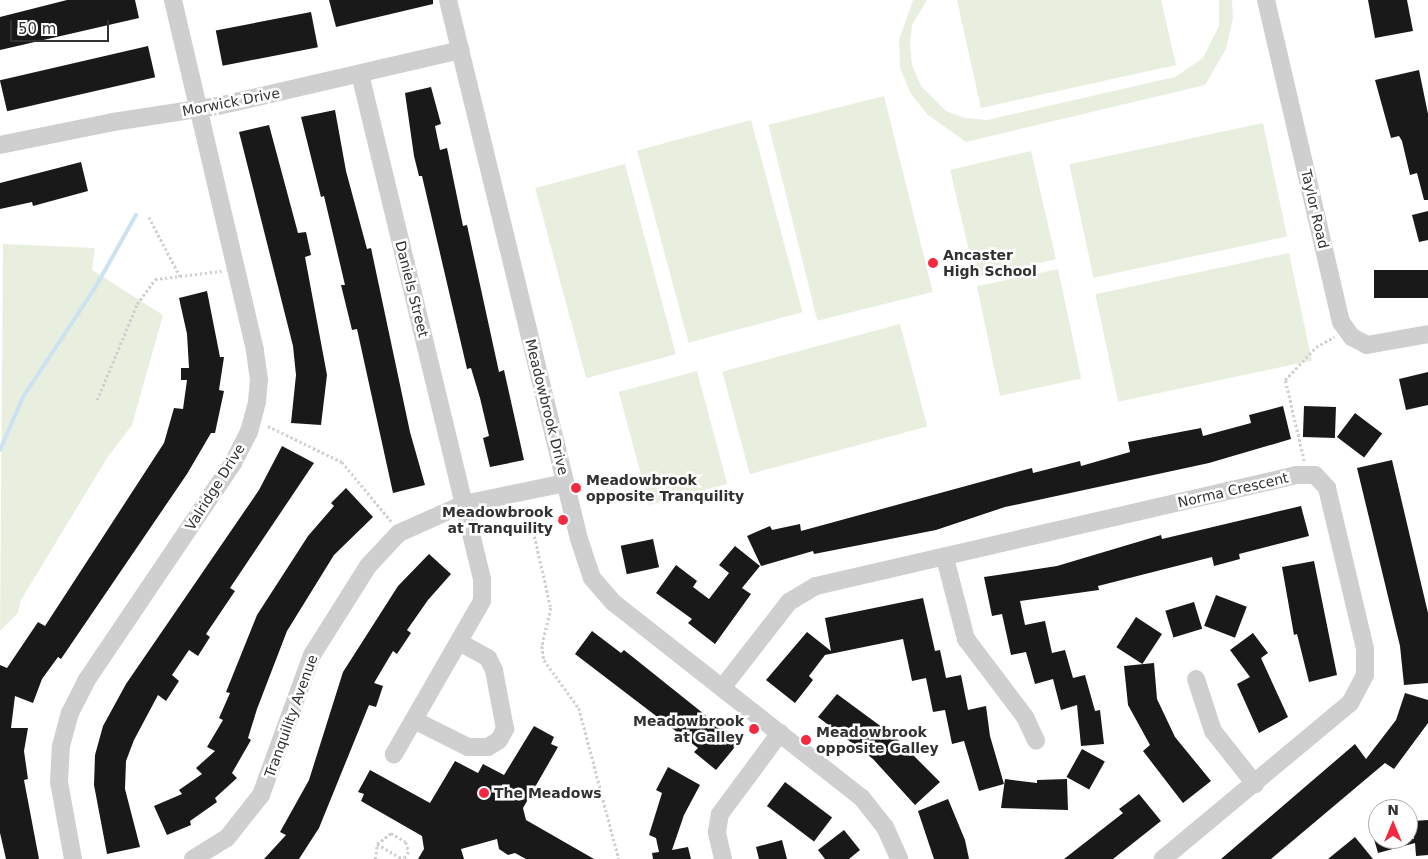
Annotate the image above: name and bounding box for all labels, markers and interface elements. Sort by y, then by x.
scale bar [12,10,111,42]
text: 50 m [18,20,56,38]
street label: Morwick Drive [181,84,281,120]
street label: Taylor Road [1298,168,1332,250]
street label: Daniels Street [392,239,432,339]
place label: Ancaster High School [943,247,1037,280]
marker: Ancaster High School [927,257,939,269]
street label: Meadowbrook Drive [522,337,572,477]
street label: Valridge Drive [182,441,248,533]
street label: Norma Crescent [1176,469,1290,511]
place label: Meadowbrook opposite Tranquility [586,472,744,504]
marker: Meadowbrook opposite Tranquility [570,482,582,494]
place label: Meadowbrook at Tranquility [442,504,553,536]
marker: Meadowbrook at Tranquility [557,514,569,526]
street label: Tranquility Avenue [261,652,321,780]
place label: Meadowbrook at Galley [633,713,744,746]
marker: Meadowbrook at Galley [748,723,760,735]
place label: Meadowbrook opposite Galley [816,724,939,756]
marker: Meadowbrook opposite Galley [800,734,812,746]
place label: The Meadows [494,785,602,801]
marker: The Meadows [478,787,490,799]
north arrow [1368,799,1418,849]
text: N [1387,802,1399,818]

